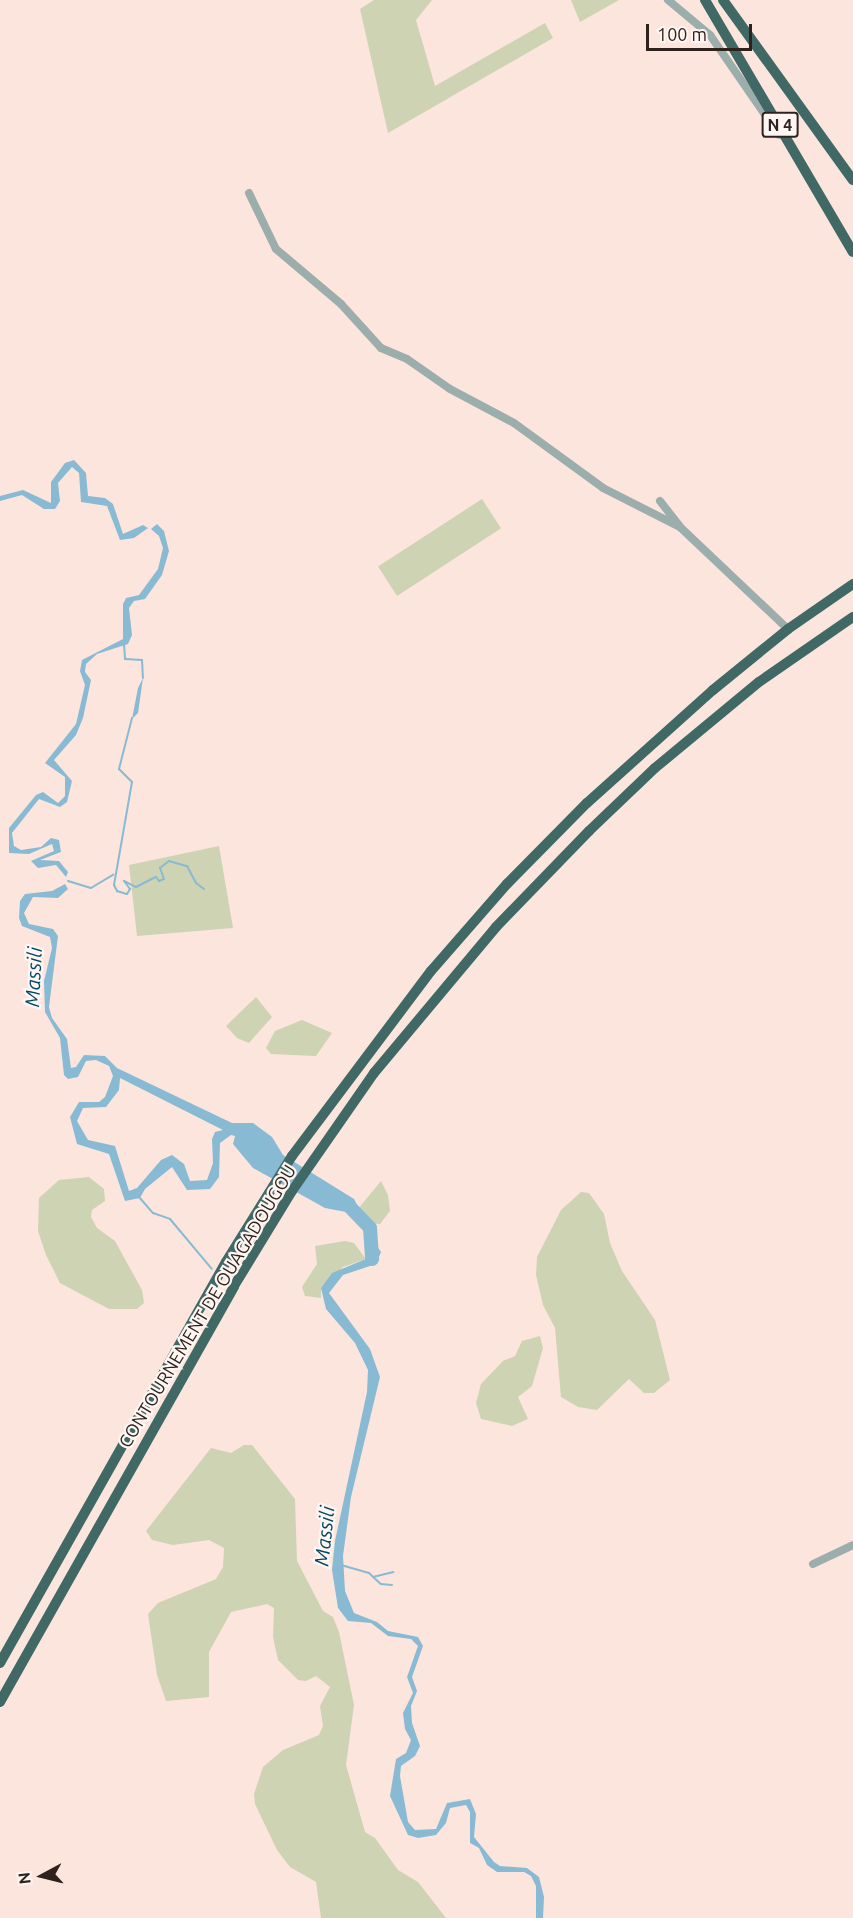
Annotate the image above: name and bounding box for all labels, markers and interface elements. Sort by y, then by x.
scale bar [649,12,756,50]
text: 100 m [657,24,707,44]
road number: N 4 [760,112,800,138]
water label: Massili [19,946,47,1008]
street label: CONTOURNEMENT DE OUAGADOUGOU [114,1161,300,1451]
water label: Massili [309,1505,339,1567]
north arrow [12,1846,72,1906]
text: N [14,1871,34,1885]

